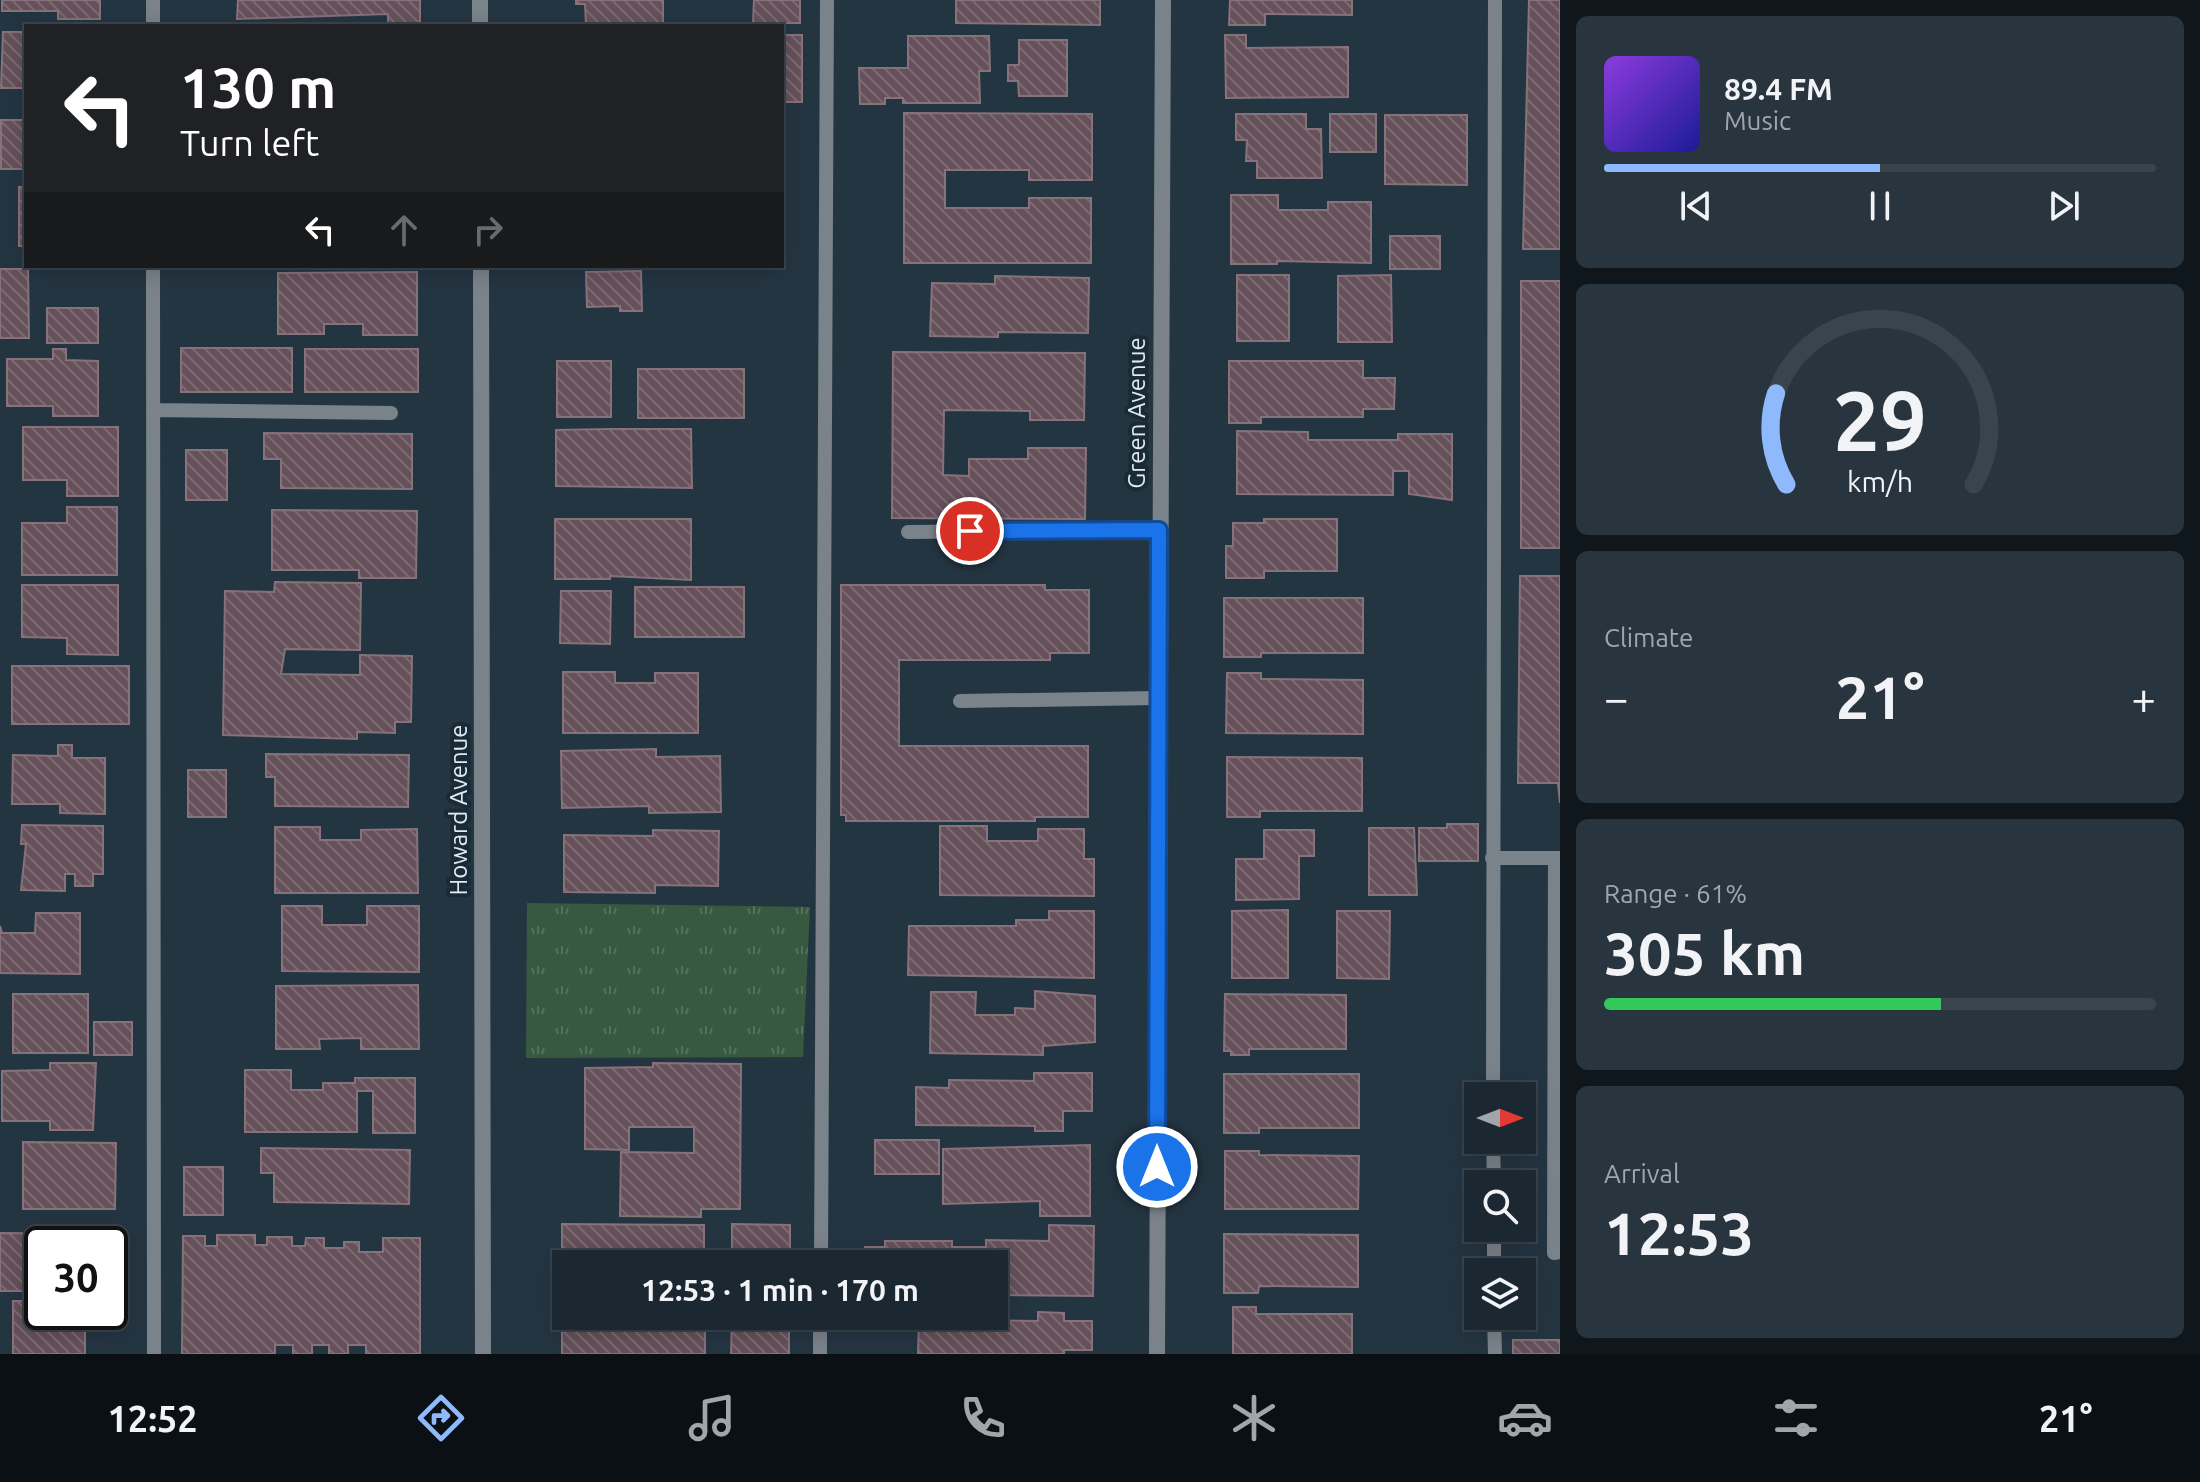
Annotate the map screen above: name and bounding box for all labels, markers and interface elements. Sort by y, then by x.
icon: left [48,56,152,160]
text: 130 m [180,56,336,119]
text: 89.4 FM [1724,72,1833,106]
text: Music [1724,106,1791,135]
text: Turn left [180,122,319,163]
icon: previous [1674,184,1718,228]
icon: pause [1858,184,1902,228]
icon: next [2042,184,2086,228]
icon: left [298,208,342,252]
icon: ahead [382,208,426,252]
icon: right [466,208,510,252]
street label: Green Avenue [1123,337,1150,489]
text: 29 [1833,373,1927,467]
text: km/h [1847,466,1913,498]
pin [936,497,1004,565]
icon: arrive [948,509,992,553]
text: Climate [1604,623,1693,652]
text: 21° [1836,663,1924,730]
text: − [1604,673,1629,722]
text: + [2131,673,2156,722]
street label: Howard Avenue [445,724,472,896]
text: Range · 61% [1604,879,1747,908]
text: 305 km [1604,919,1805,986]
north arrow [1464,1082,1536,1154]
map controls [1464,1082,1536,1330]
position arrow [1115,1125,1199,1209]
text: Arrival [1604,1159,1680,1188]
button: search [1464,1170,1536,1242]
text: 12:53 [1604,1199,1754,1266]
speed limit sign: 30 [24,1226,128,1330]
button: layers [1464,1258,1536,1330]
text: 12:53 · 1 min · 170 m [641,1273,919,1307]
icon: directions [413,1390,469,1446]
icon: music [684,1390,740,1446]
icon: phone [955,1390,1011,1446]
icon: climate [1226,1390,1282,1446]
icon: car [1497,1390,1553,1446]
icon: filters [1768,1390,1824,1446]
text: 12:52 [108,1398,198,1439]
text: 21° [2039,1398,2092,1439]

